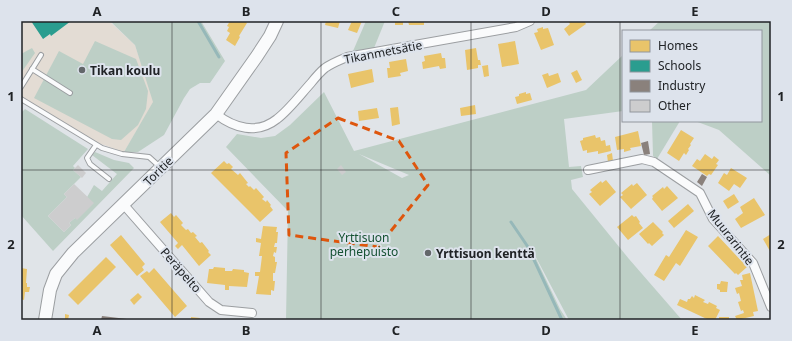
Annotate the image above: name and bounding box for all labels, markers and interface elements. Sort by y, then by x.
text: A [93,2,102,20]
text: B [242,2,250,20]
text: C [392,2,400,20]
text: D [541,2,551,20]
text: E [691,2,699,20]
legend [622,30,762,122]
street label: Tikanmetsätie [342,36,424,68]
text: Homes [658,37,698,54]
text: Schools [658,57,701,74]
place label: Tikan koulu [90,62,160,79]
marker: Tikan koulu [77,65,87,75]
text: Industry [658,77,706,94]
text: 1 [7,87,15,105]
text: 1 [777,87,785,105]
text: Other [658,97,691,114]
street label: Toritie [139,152,177,190]
street label: Muurarintie [704,205,758,269]
park label: Yrttisuon perhepuisto [330,229,398,260]
text: 2 [7,235,15,253]
text: 2 [777,235,785,253]
street label: Peräpelto [157,244,205,296]
place label: Yrttisuon kenttä [436,245,535,262]
marker: Yrttisuon kenttä [423,248,433,258]
text: A [93,321,102,339]
text: B [242,321,250,339]
text: C [392,321,400,339]
text: D [541,321,551,339]
text: E [691,321,699,339]

